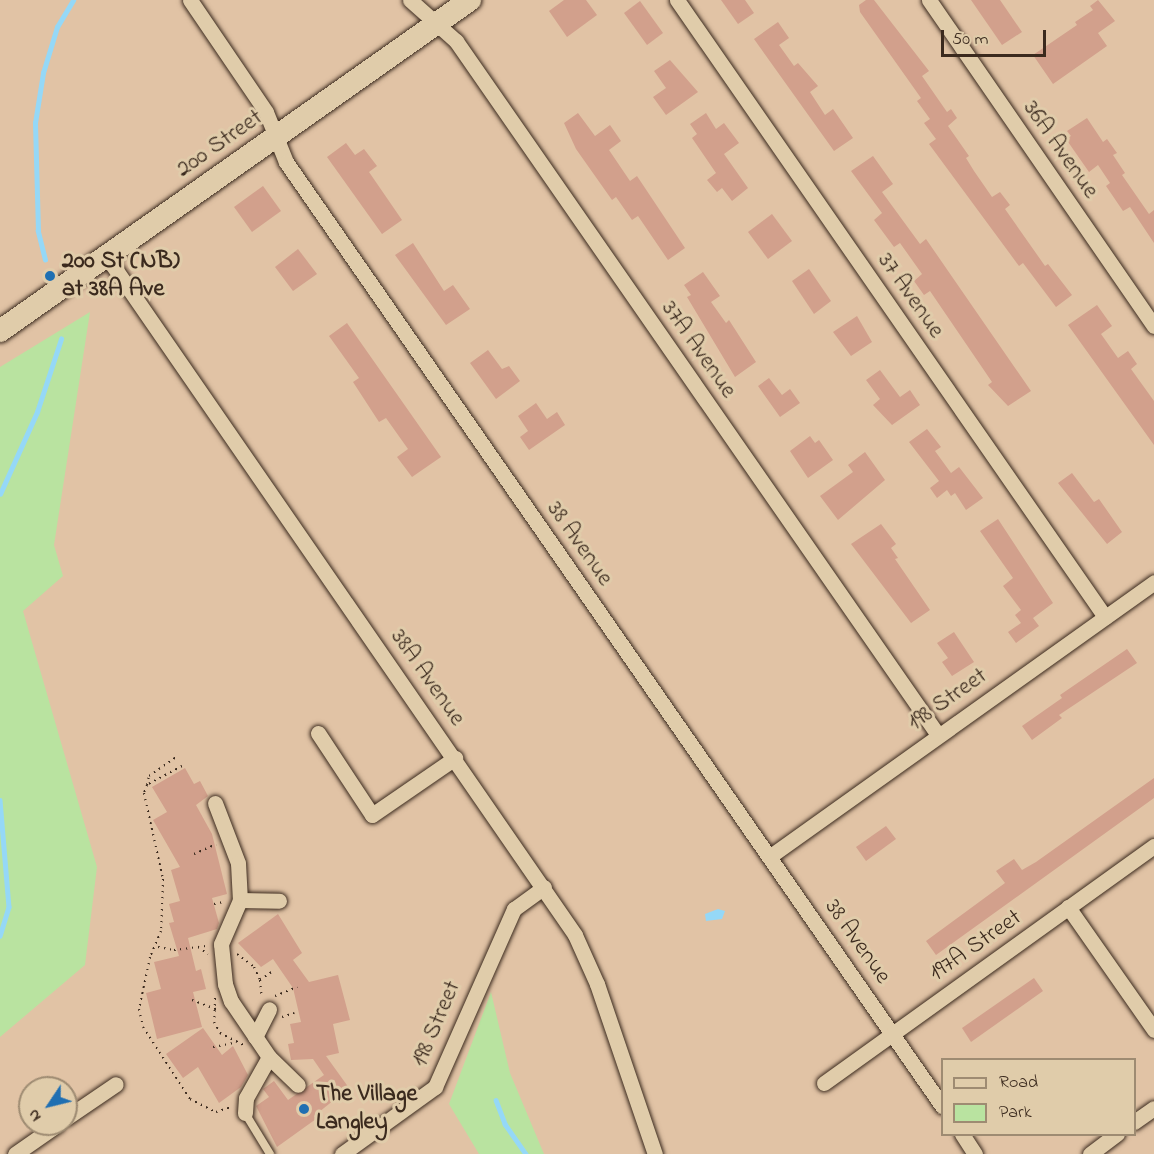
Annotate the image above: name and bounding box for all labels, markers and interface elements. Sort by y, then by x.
scale bar [944,18,1049,56]
text: 50 m [952,27,989,53]
street label: 36A Avenue [1016,95,1104,205]
street label: 200 Street [171,104,269,184]
place label: 200 St (NB) at 38A Ave [62,248,180,304]
street label: 37 Avenue [870,248,950,344]
marker: 200 St (NB) at 38A Ave [43,269,57,283]
street label: 37A Avenue [654,296,742,404]
street label: 38 Avenue [539,496,619,592]
street label: 38A Avenue [383,624,471,732]
street label: 198 Street [903,662,993,738]
street label: 38 Avenue [817,894,897,990]
street label: 197A Street [924,904,1028,988]
street label: 198 Street [406,977,468,1071]
legend [941,1058,1136,1136]
text: Road [999,1070,1038,1096]
north arrow [18,1076,78,1136]
place label: The Village Langley [316,1081,417,1137]
text: Park [999,1100,1032,1126]
marker: The Village Langley [297,1102,311,1116]
text: N [22,1104,48,1126]

